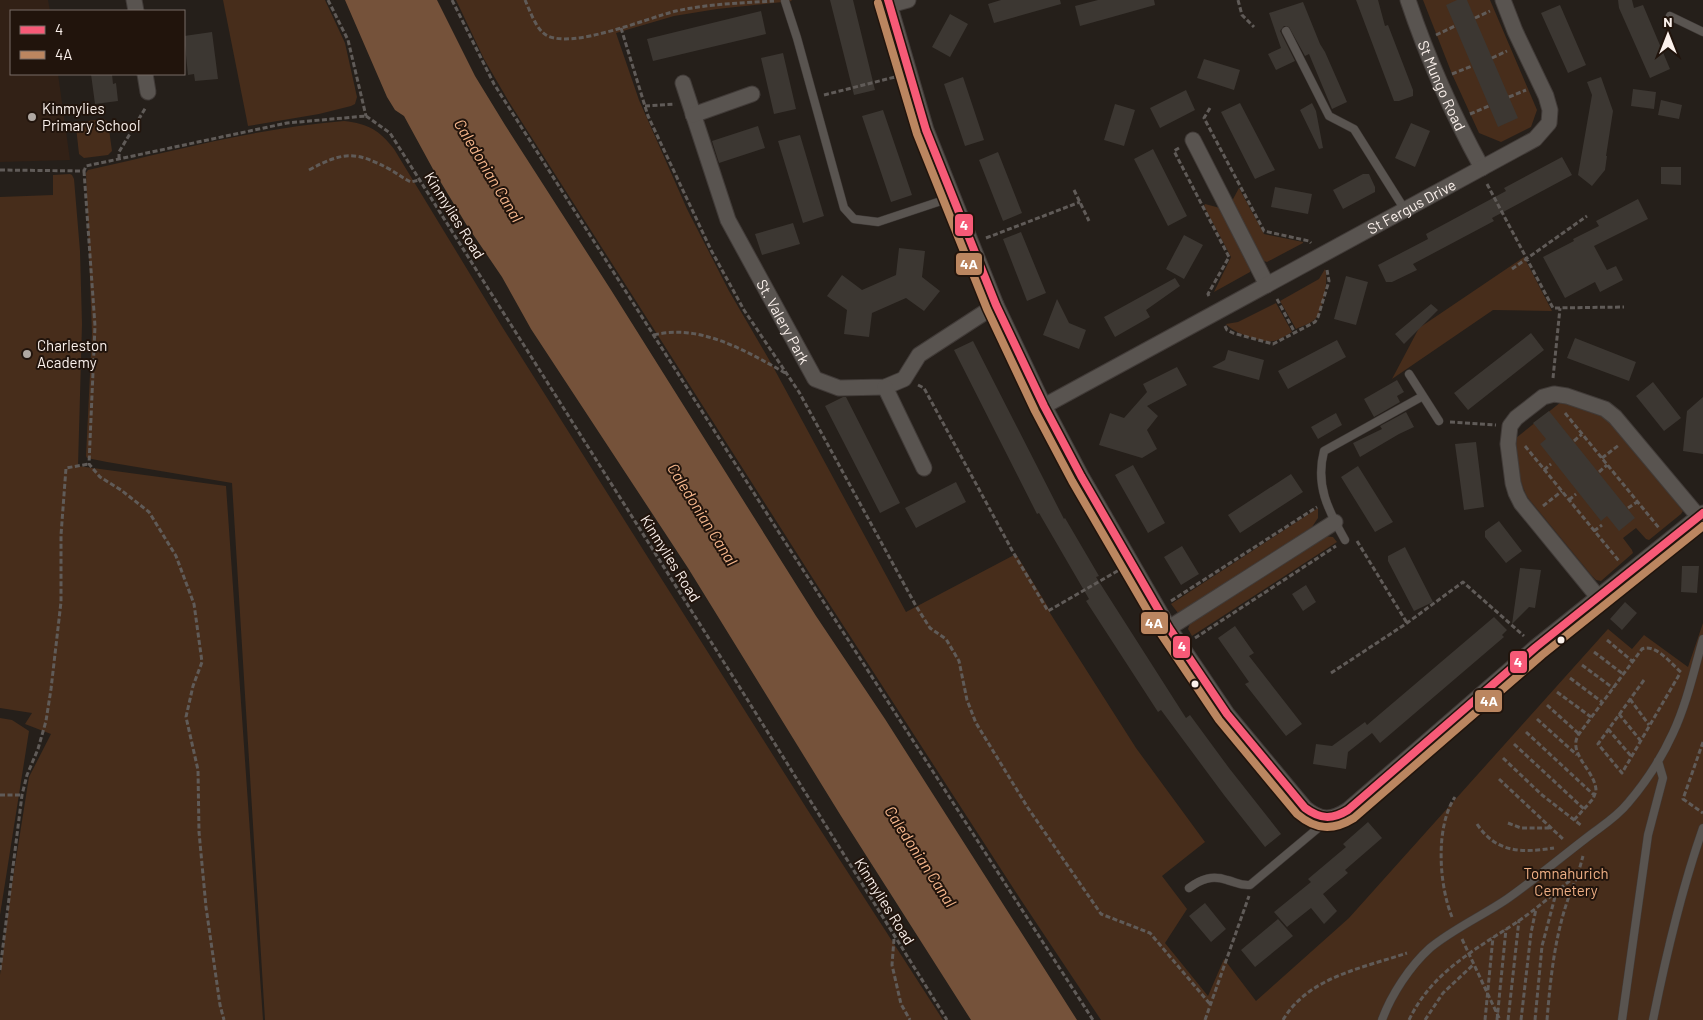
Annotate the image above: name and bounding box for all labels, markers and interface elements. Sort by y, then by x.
legend [10,10,185,75]
north arrow [1643,10,1693,60]
text: N [1663,13,1673,30]
text: 4 [55,20,63,38]
street label: St Mungo Road [1414,38,1470,133]
text: 4A [55,45,72,63]
place label: Kinmylies Primary School [42,99,140,134]
marker: Kinmylies Primary School [26,111,38,123]
water label: Caledonian Canal [451,115,527,225]
street label: Kinmylies Road [421,168,489,262]
street label: St Fergus Drive [1364,175,1459,238]
line badge: 4 [954,213,974,237]
text: 4 [960,216,968,233]
line badge: 4A [955,252,983,276]
text: 4A [960,255,979,272]
street label: St. Valery Park [753,276,814,368]
place label: Charleston Academy [37,336,107,371]
marker: Charleston Academy [21,348,33,360]
water label: Caledonian Canal [664,459,742,569]
street label: Kinmylies Road [637,511,705,605]
line badge: 4A [1140,611,1169,635]
text: 4A [1145,614,1164,631]
line badge: 4 [1172,635,1191,659]
unlabelled marker [1556,635,1566,645]
text: 4 [1178,637,1186,654]
line badge: 4 [1509,650,1528,674]
text: 4 [1514,653,1522,670]
unlabelled marker [1190,679,1200,689]
line badge: 4A [1474,689,1503,713]
text: 4A [1480,692,1499,709]
water label: Caledonian Canal [881,802,961,911]
street label: Kinmylies Road [851,854,919,948]
park label: Tomnahurich Cemetery [1523,864,1609,899]

